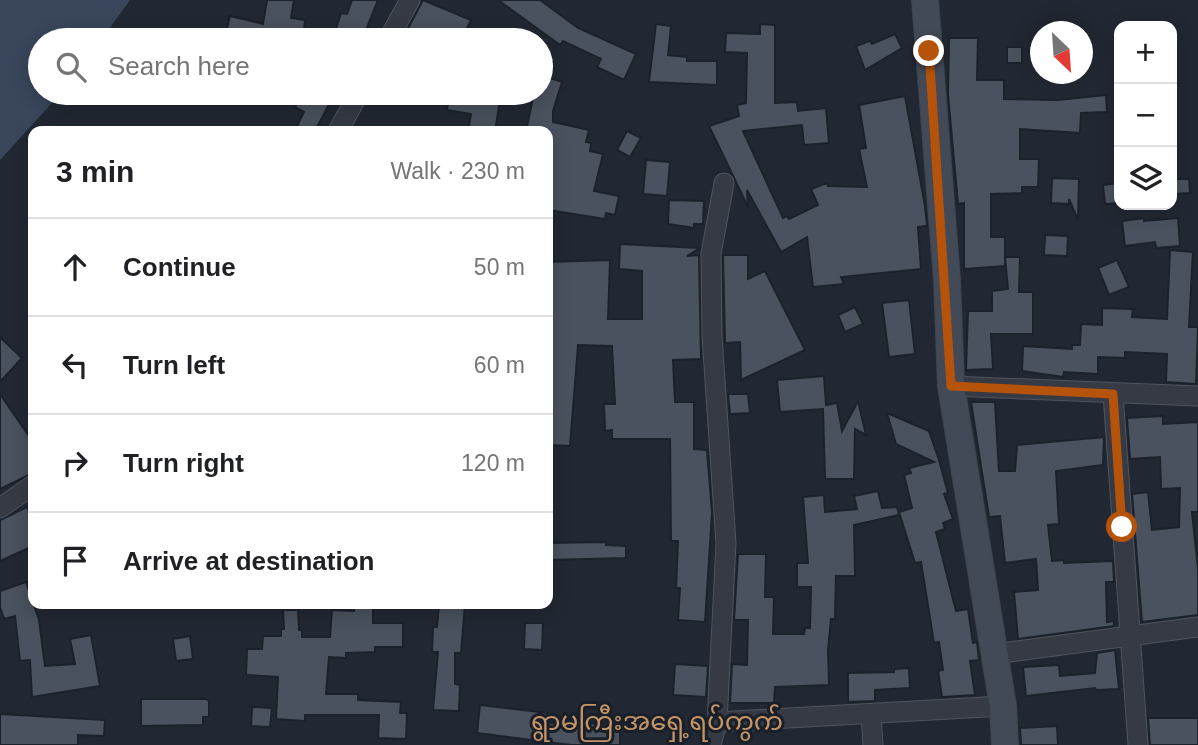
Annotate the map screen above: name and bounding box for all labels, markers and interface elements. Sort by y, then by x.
north arrow [1030,21,1093,84]
map controls [1114,21,1177,210]
button: + [1114,21,1177,84]
search box [28,28,553,105]
route end [913,35,944,66]
icon: search [52,48,90,86]
text: Search here [108,51,250,81]
button: − [1114,84,1177,147]
button: layers [1114,147,1177,210]
text: 3 min [56,155,134,188]
text: Walk · 230 m [390,158,525,184]
icon: ahead [56,248,94,286]
text: Continue [123,252,236,282]
text: 50 m [474,254,525,280]
icon: left [56,346,94,384]
text: Turn left [123,350,225,380]
text: 60 m [474,352,525,378]
icon: right [56,444,94,482]
text: Turn right [123,448,244,478]
text: 120 m [461,450,525,476]
route start [1106,511,1137,542]
icon: arrive [56,542,94,580]
text: Arrive at destination [123,546,374,576]
district label: ရွာမကြီးအရှေ့ရပ်ကွက် [531,704,783,742]

